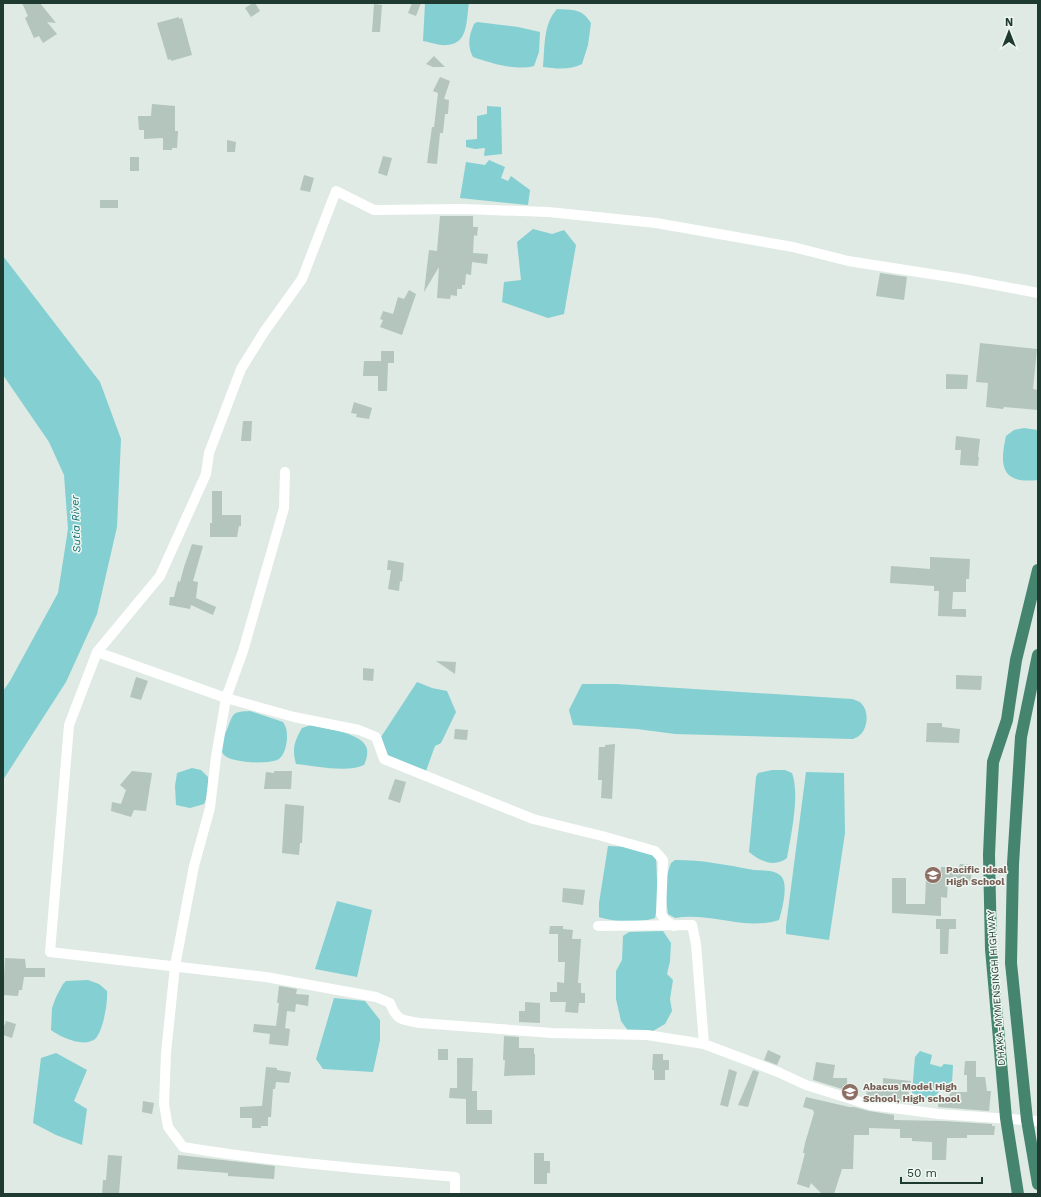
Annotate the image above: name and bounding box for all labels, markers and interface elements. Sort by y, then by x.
north arrow [989,12,1029,52]
text: N [1005,16,1013,29]
water label: Sutia River [68,494,83,553]
place label: Pacific Ideal High School [946,864,1008,887]
school or university icon: Pacific Ideal High School [923,865,943,885]
street label: DHAKA-MYMENSINGH HIGHWAY [985,910,1007,1066]
place label: Abacus Model High School, High school [863,1081,961,1104]
school or university icon: Abacus Model High School, High school [840,1082,860,1102]
scale bar [901,1159,982,1185]
text: 50 m [907,1166,937,1180]

